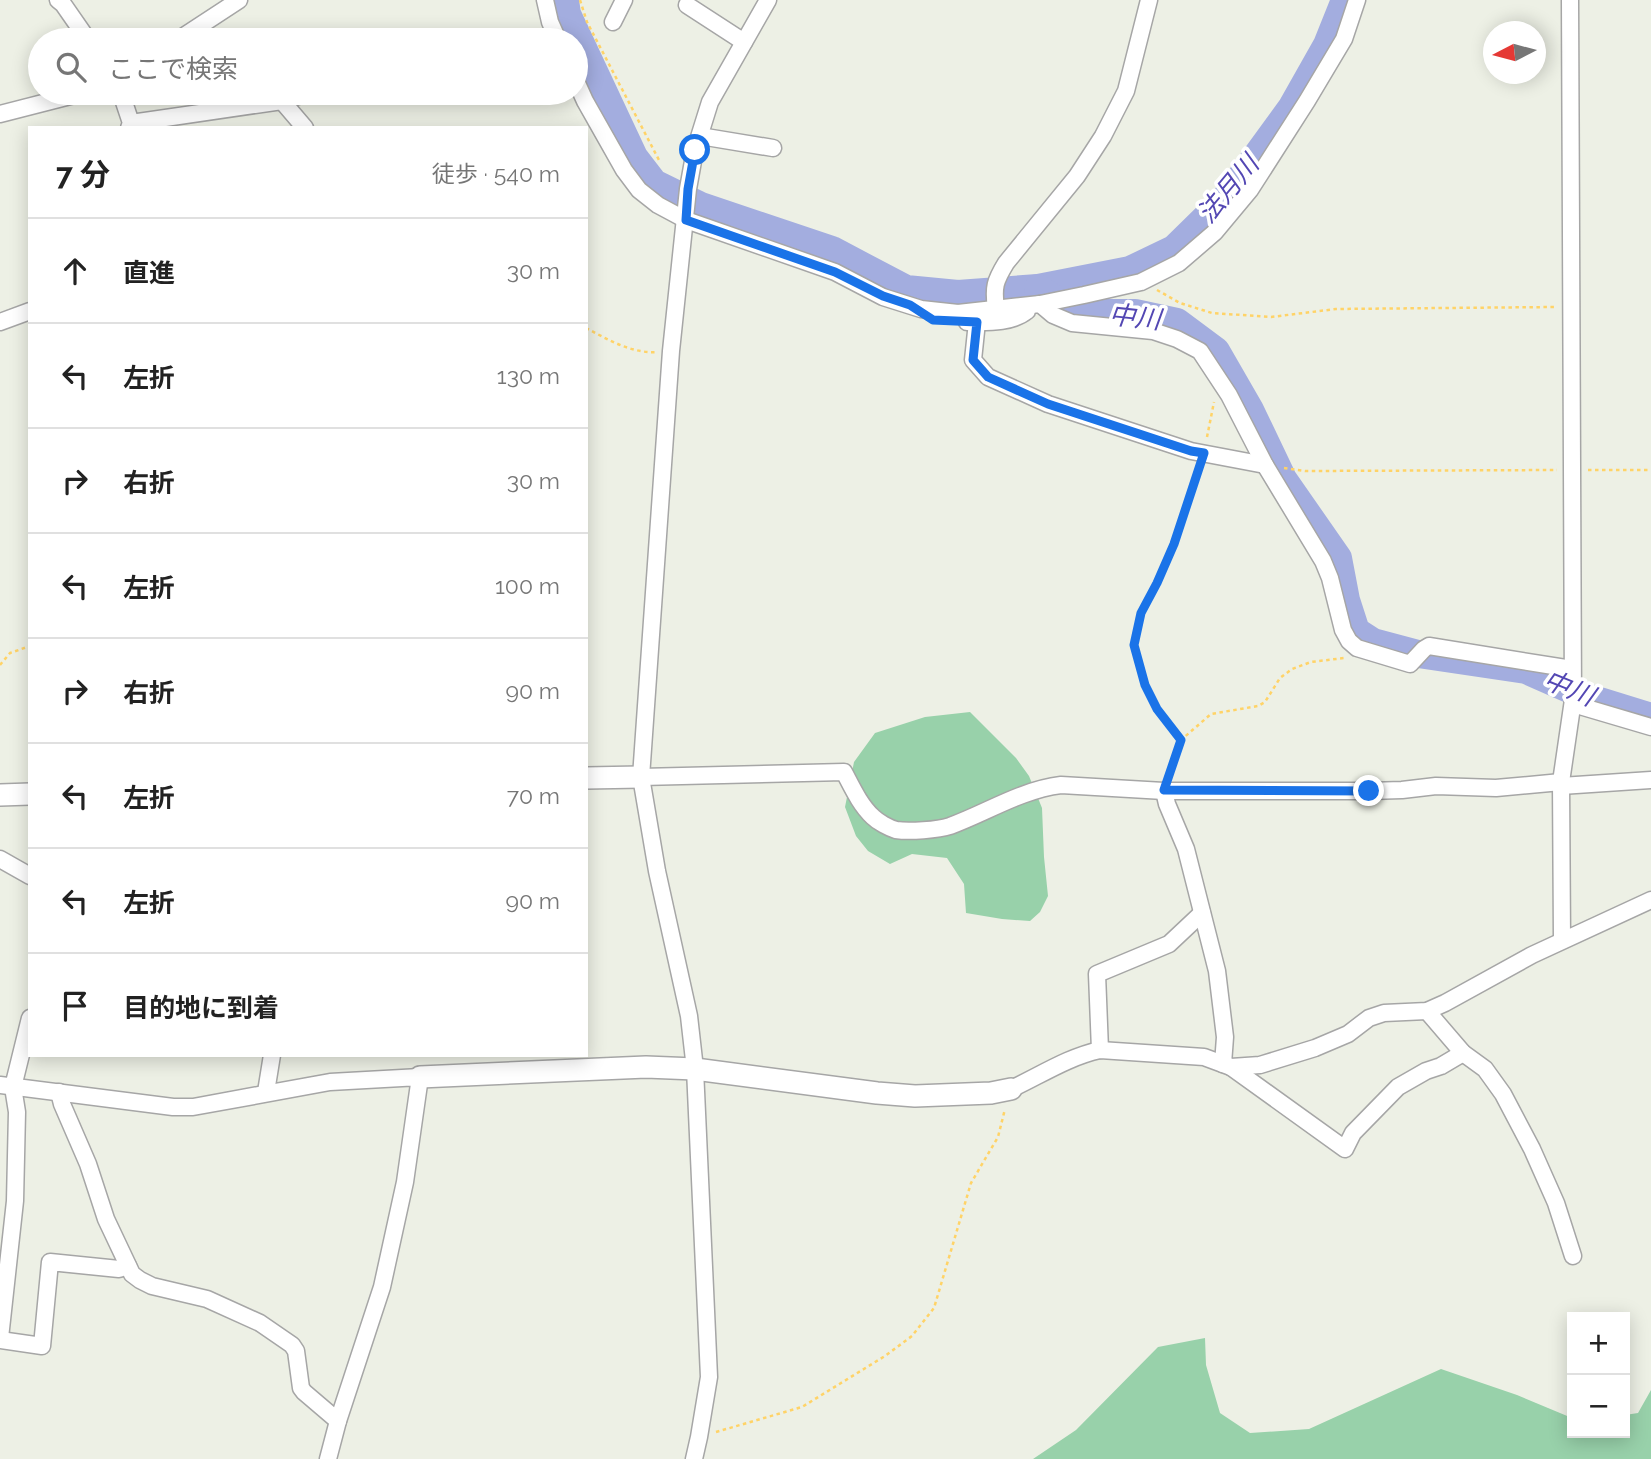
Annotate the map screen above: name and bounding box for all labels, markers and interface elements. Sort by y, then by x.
north arrow [1483,21,1546,84]
search box [28,28,588,105]
icon: search [52,48,90,86]
text: ここで検索 [108,54,238,84]
route start [679,134,710,165]
water label: 法月川 [1191,147,1266,229]
text: 7 分 [56,157,110,192]
text: 徒歩 · 540 m [432,160,560,187]
icon: ahead [56,252,94,290]
text: 30 m [507,257,560,284]
text: 直進 [123,258,175,288]
water label: 中川 [1108,299,1165,335]
icon: left [56,357,94,395]
text: 130 m [497,362,560,389]
text: 左折 [123,363,175,393]
icon: right [56,462,94,500]
text: 30 m [507,467,560,494]
text: 右折 [123,468,175,498]
icon: left [56,567,94,605]
text: 100 m [495,572,560,599]
text: 左折 [123,573,175,603]
water label: 中川 [1539,664,1602,713]
icon: right [56,672,94,710]
text: 90 m [505,677,560,704]
text: 右折 [123,678,175,708]
route end [1353,775,1384,806]
icon: left [56,777,94,815]
text: 70 m [507,782,560,809]
text: 左折 [123,783,175,813]
icon: left [56,882,94,920]
text: 90 m [505,887,560,914]
text: 左折 [123,888,175,918]
icon: arrive [56,987,94,1025]
text: 目的地に到着 [123,993,279,1023]
map controls [1567,1312,1630,1438]
button: + [1567,1312,1630,1375]
button: − [1567,1375,1630,1438]

